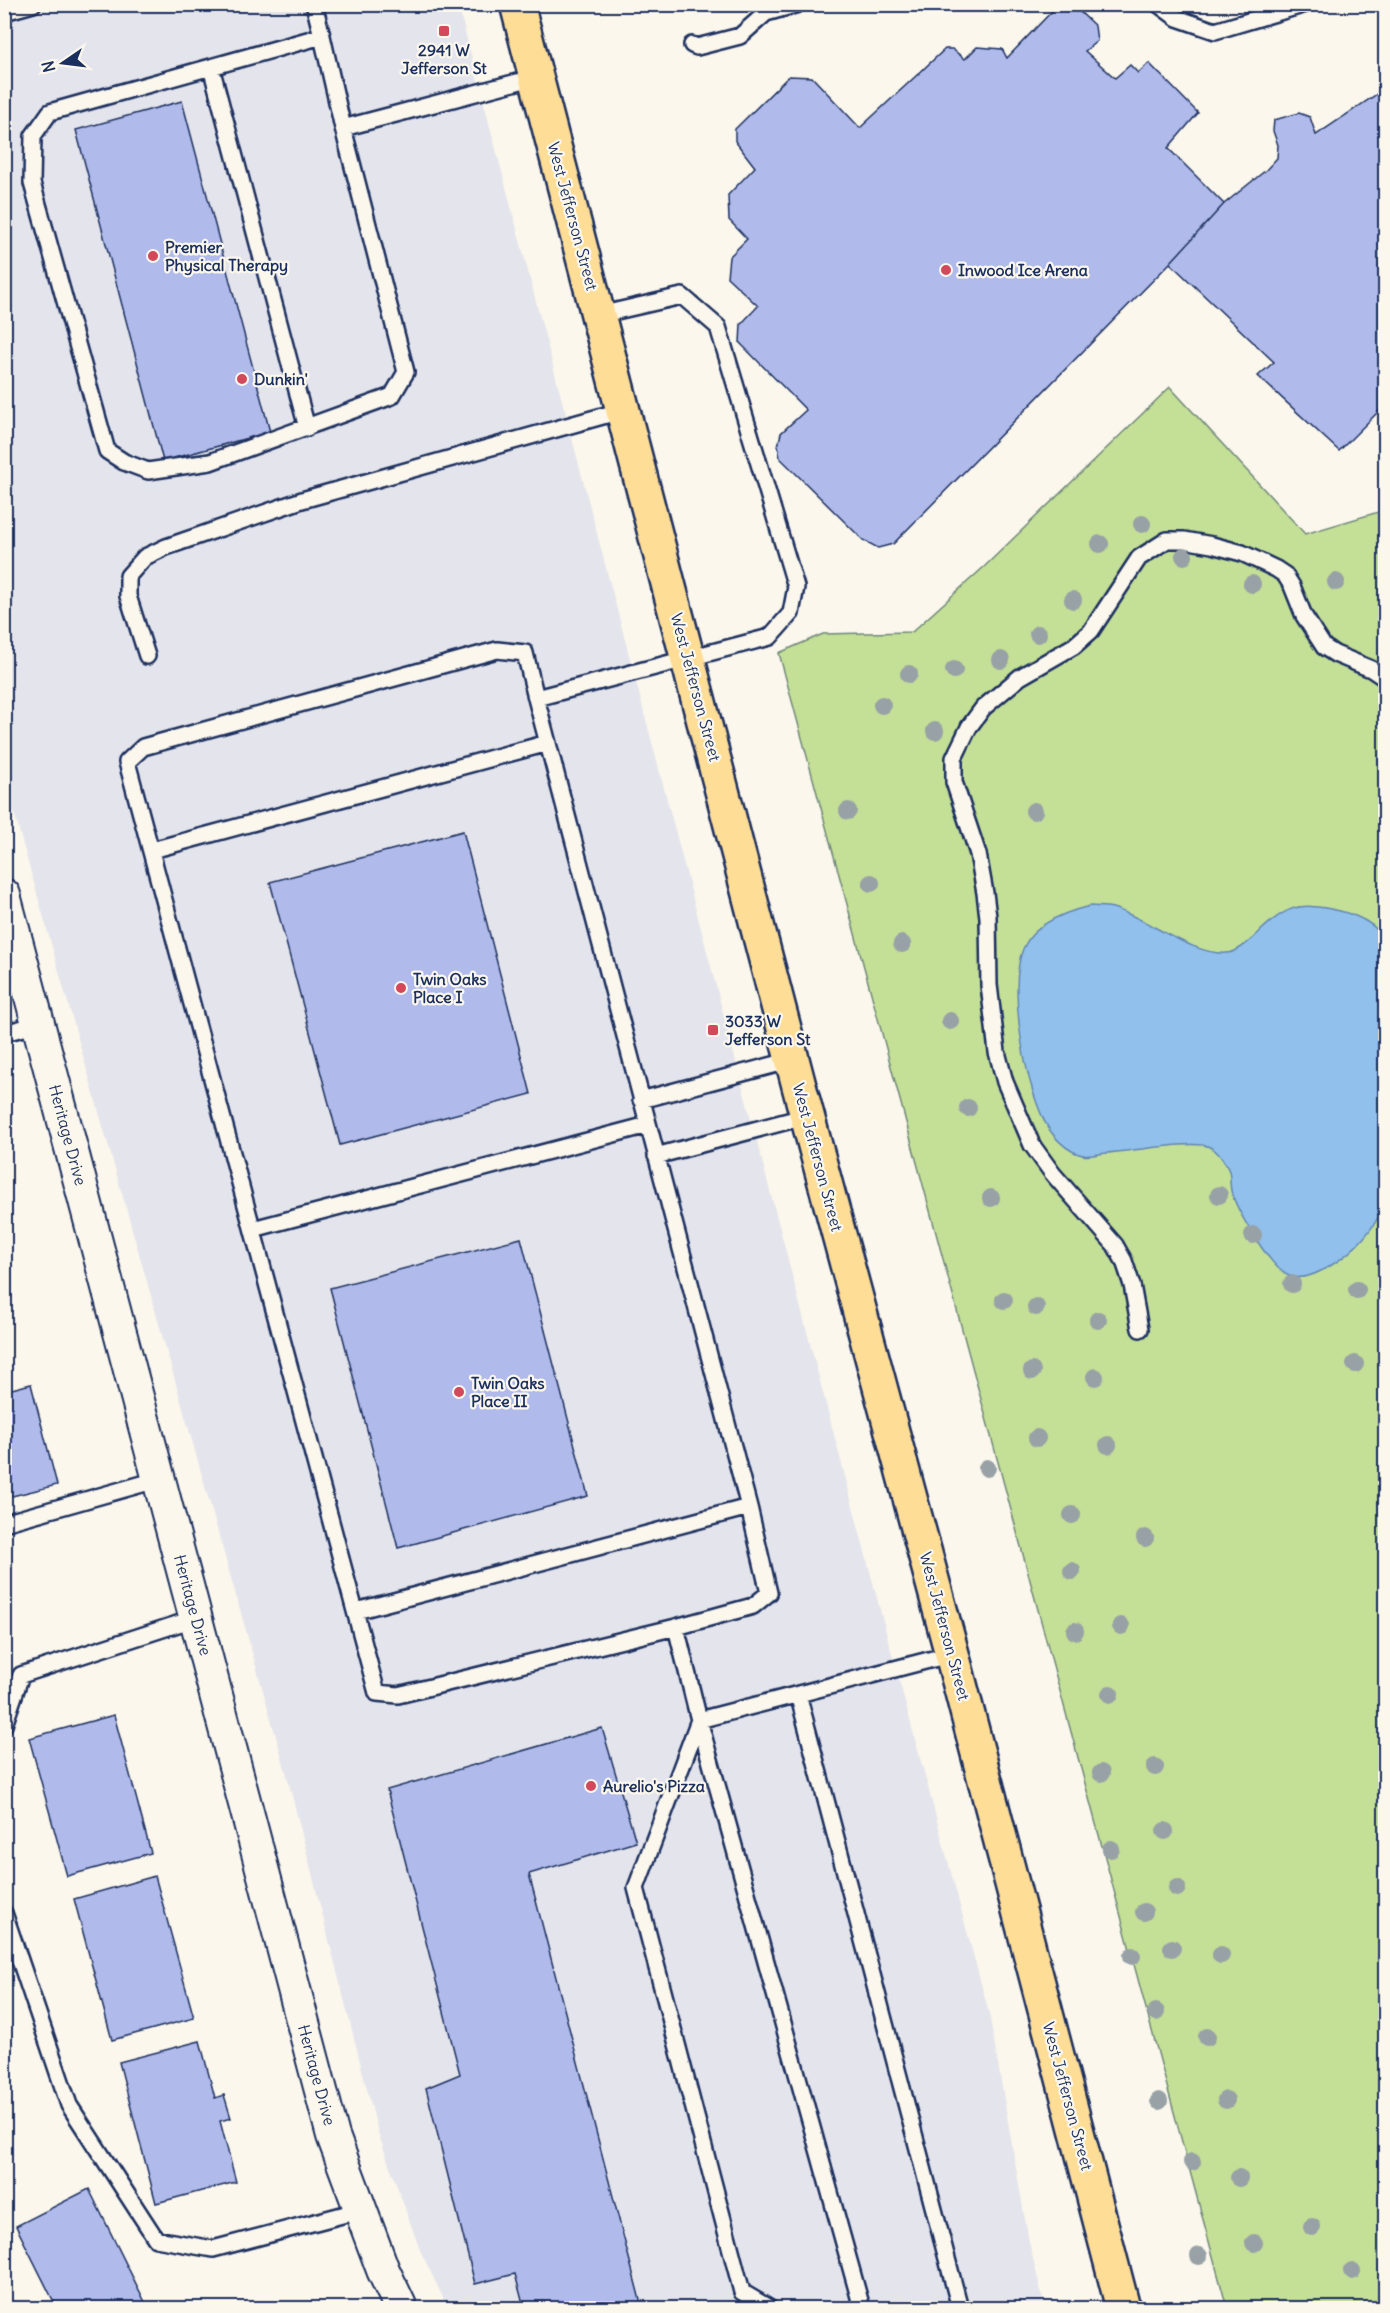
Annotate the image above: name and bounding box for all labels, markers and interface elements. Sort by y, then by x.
marker: 2941 W Jefferson St [437,24,451,38]
north arrow [33,33,93,93]
place label: 2941 W Jefferson St [401,40,487,78]
text: N [37,59,59,74]
street label: West Jefferson Street [544,139,603,293]
place label: Premier Physical Therapy [165,237,288,276]
marker: Premier Physical Therapy [146,249,160,263]
place label: Inwood Ice Arena [958,260,1088,280]
marker: Inwood Ice Arena [939,263,953,277]
place label: Dunkin' [254,369,308,389]
marker: Dunkin' [235,372,249,386]
street label: West Jefferson Street [667,610,726,764]
place label: Twin Oaks Place I [413,969,487,1007]
marker: Twin Oaks Place I [394,981,408,995]
place label: 3033 W Jefferson St [725,1011,811,1049]
marker: 3033 W Jefferson St [706,1023,720,1037]
street label: West Jefferson Street [789,1080,848,1234]
street label: Heritage Drive [45,1082,91,1188]
place label: Twin Oaks Place II [471,1373,545,1411]
marker: Twin Oaks Place II [452,1385,466,1399]
street label: West Jefferson Street [916,1549,975,1703]
street label: Heritage Drive [170,1552,216,1658]
place label: Aurelio's Pizza [603,1776,705,1796]
marker: Aurelio's Pizza [584,1779,598,1793]
street label: West Jefferson Street [1039,2019,1098,2173]
street label: Heritage Drive [294,2022,340,2128]

